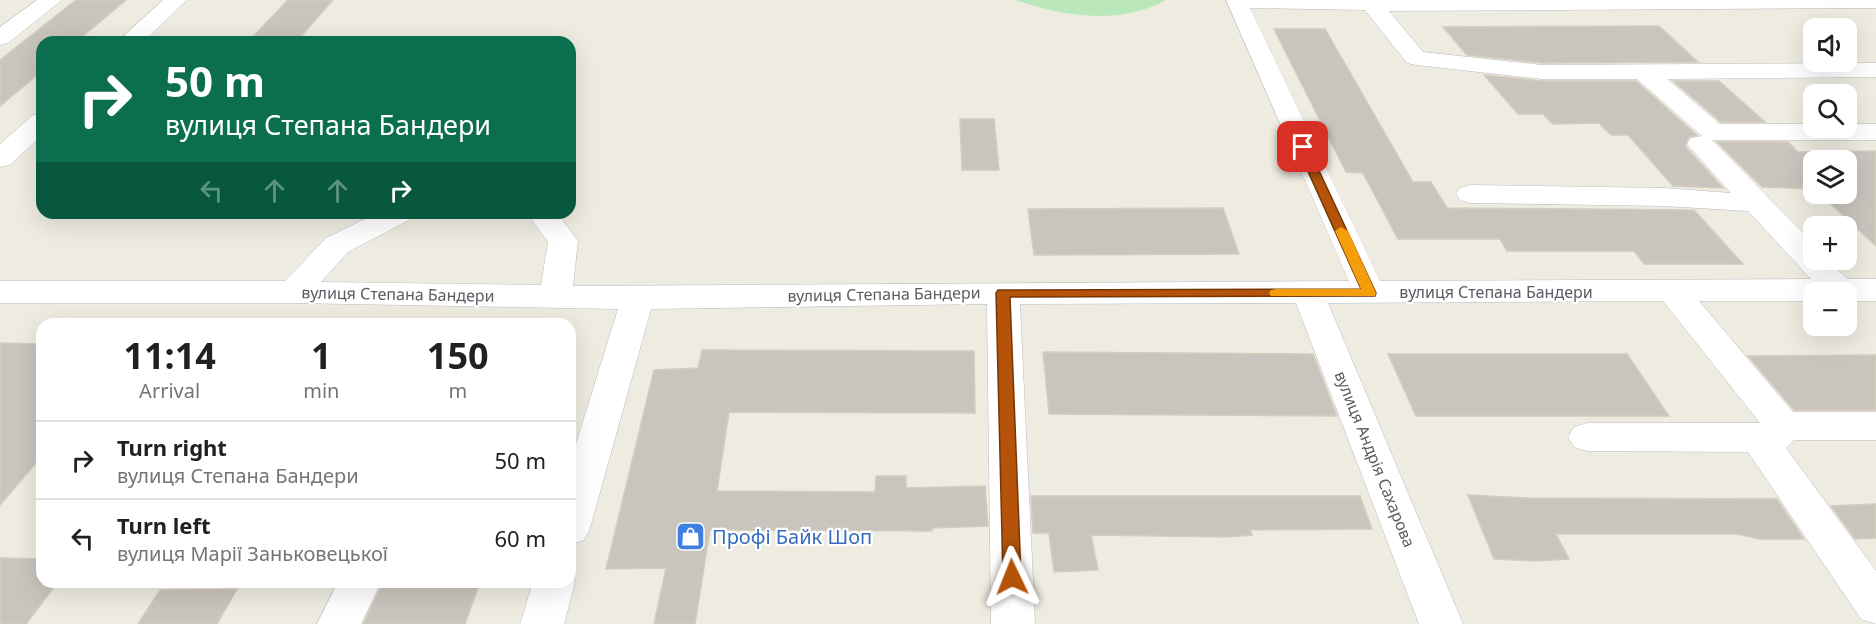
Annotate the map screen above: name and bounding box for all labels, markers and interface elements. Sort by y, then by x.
map controls [1803,18,1857,336]
button: sound [1803,18,1857,72]
text: 50 m [165,52,265,109]
icon: right [66,60,144,138]
button: search [1803,84,1857,138]
text: вулиця Степана Бандери [165,106,491,143]
pin [1277,121,1328,172]
icon: arrive [1286,130,1319,163]
button: layers [1803,150,1857,204]
icon: left [195,174,228,207]
icon: ahead [258,174,291,207]
icon: ahead [321,174,354,207]
icon: right [384,174,417,207]
button: + [1803,216,1857,270]
street label: вулиця Степана Бандери [301,281,495,307]
street label: вулиця Степана Бандери [787,281,981,307]
street label: вулиця Степана Бандери [1399,281,1593,303]
button: − [1803,282,1857,336]
text: 11:14 [123,331,216,380]
text: 1 [311,331,332,380]
text: 150 [427,331,489,380]
street label: вулиця Андрія Сахарова [1330,368,1420,550]
text: Arrival [139,377,200,404]
text: min [303,377,339,404]
text: m [448,377,467,404]
text: Turn right [117,432,227,462]
icon: right [66,444,99,477]
text: 50 m [495,445,546,475]
text: вулиця Степана Бандери [117,462,359,489]
text: Turn left [117,510,211,540]
shop icon: Профі Байк Шоп [675,521,707,553]
icon: left [66,522,99,555]
text: 60 m [495,523,546,553]
place label: Профі Байк Шоп [712,523,872,550]
text: вулиця Марії Заньковецької [117,540,388,567]
position arrow [980,545,1044,609]

